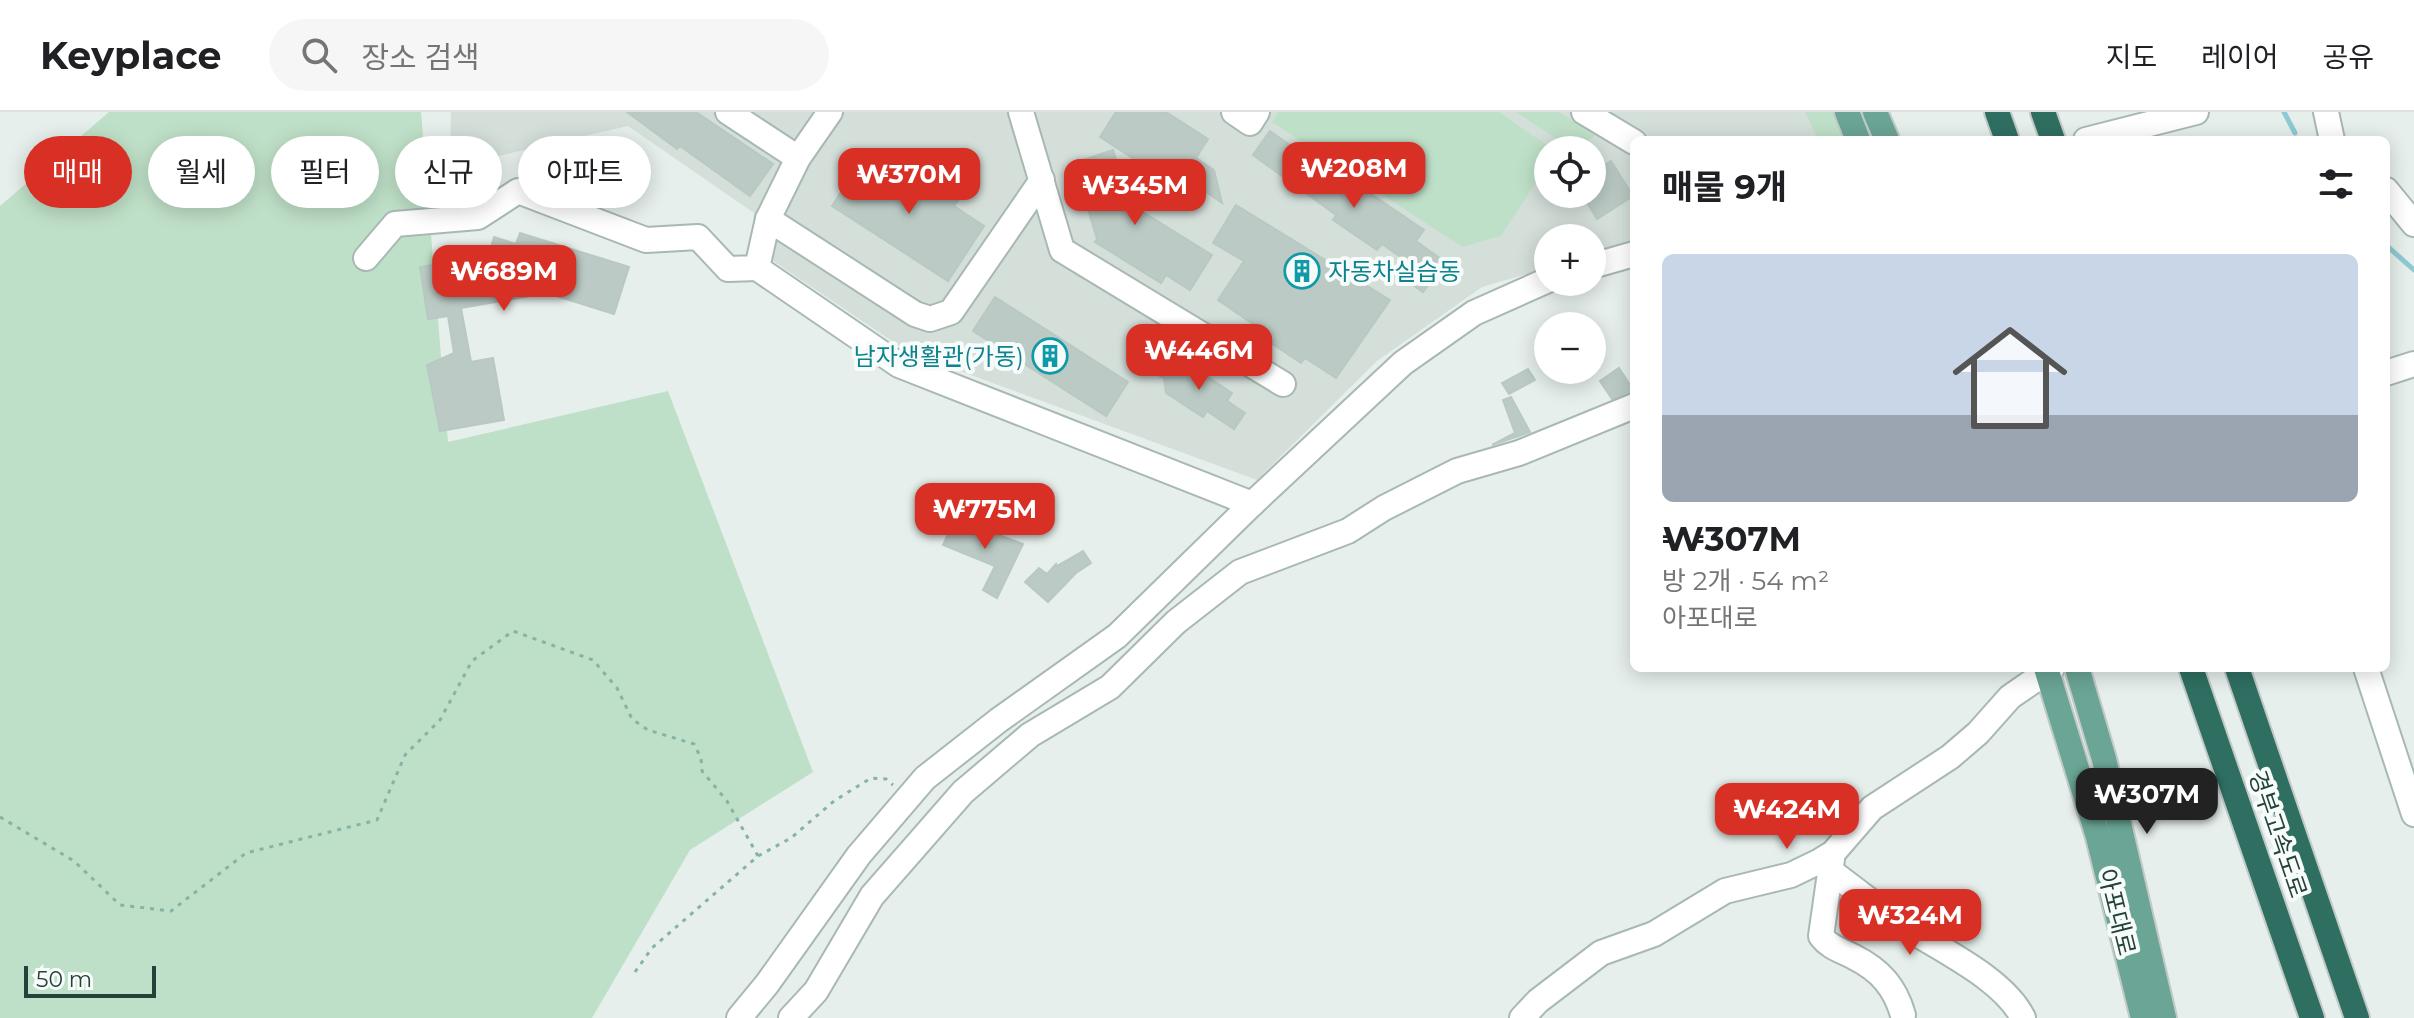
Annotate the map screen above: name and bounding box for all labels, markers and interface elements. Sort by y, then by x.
search box [269,19,829,91]
text: Keyplace [40,32,221,79]
icon: search [297,33,341,77]
text: 장소 검색 [361,39,480,76]
text: 지도 [2106,40,2157,74]
text: 레이어 [2201,40,2278,74]
text: 공유 [2322,40,2374,74]
chip: 매매 [24,136,132,208]
chip: 월세 [148,136,255,208]
chip: 필터 [271,136,379,208]
chip: 신규 [395,136,502,208]
chip: 아파트 [518,136,651,208]
map controls [1534,136,1606,384]
button: locate [1534,136,1606,208]
pin: ₩208M [1298,142,1410,210]
pin: ₩370M [853,148,965,216]
text: ₩208M [1300,152,1408,184]
text: ₩370M [856,158,962,190]
pin: ₩345M [1079,159,1191,227]
icon: filters [2314,162,2358,206]
text: 매물 9개 [1662,166,1787,208]
text: ₩345M [1082,169,1188,201]
button: + [1534,224,1606,296]
pin: ₩689M [448,245,560,313]
building icon: 자동차실습동 [1283,252,1321,290]
text: ₩689M [450,255,558,287]
place label: 자동차실습동 [1328,257,1460,286]
icon: home [1938,306,2082,450]
button: − [1534,312,1606,384]
pin: ₩446M [1143,324,1255,392]
text: ₩446M [1144,334,1254,366]
building icon: 남자생활관(가동) [1031,337,1069,375]
place label: 남자생활관(가동) [854,342,1024,371]
pin: ₩775M [929,483,1041,551]
text: ₩775M [933,493,1037,525]
text: ₩307M [1662,518,1801,560]
text: 방 2개 · 54 m² [1662,565,1829,597]
text: 아포대로 [1662,602,1758,634]
street label: 경부고속도로 [2243,767,2313,901]
pin: ₩307M [2091,768,2203,836]
text: ₩307M [2094,778,2200,810]
pin: ₩424M [1731,783,1843,851]
text: ₩424M [1733,793,1841,825]
street label: 아포대로 [2092,866,2142,958]
pin: ₩324M [1854,889,1966,957]
text: ₩324M [1857,899,1963,931]
scale bar [24,962,156,998]
text: 50 m [36,966,92,993]

